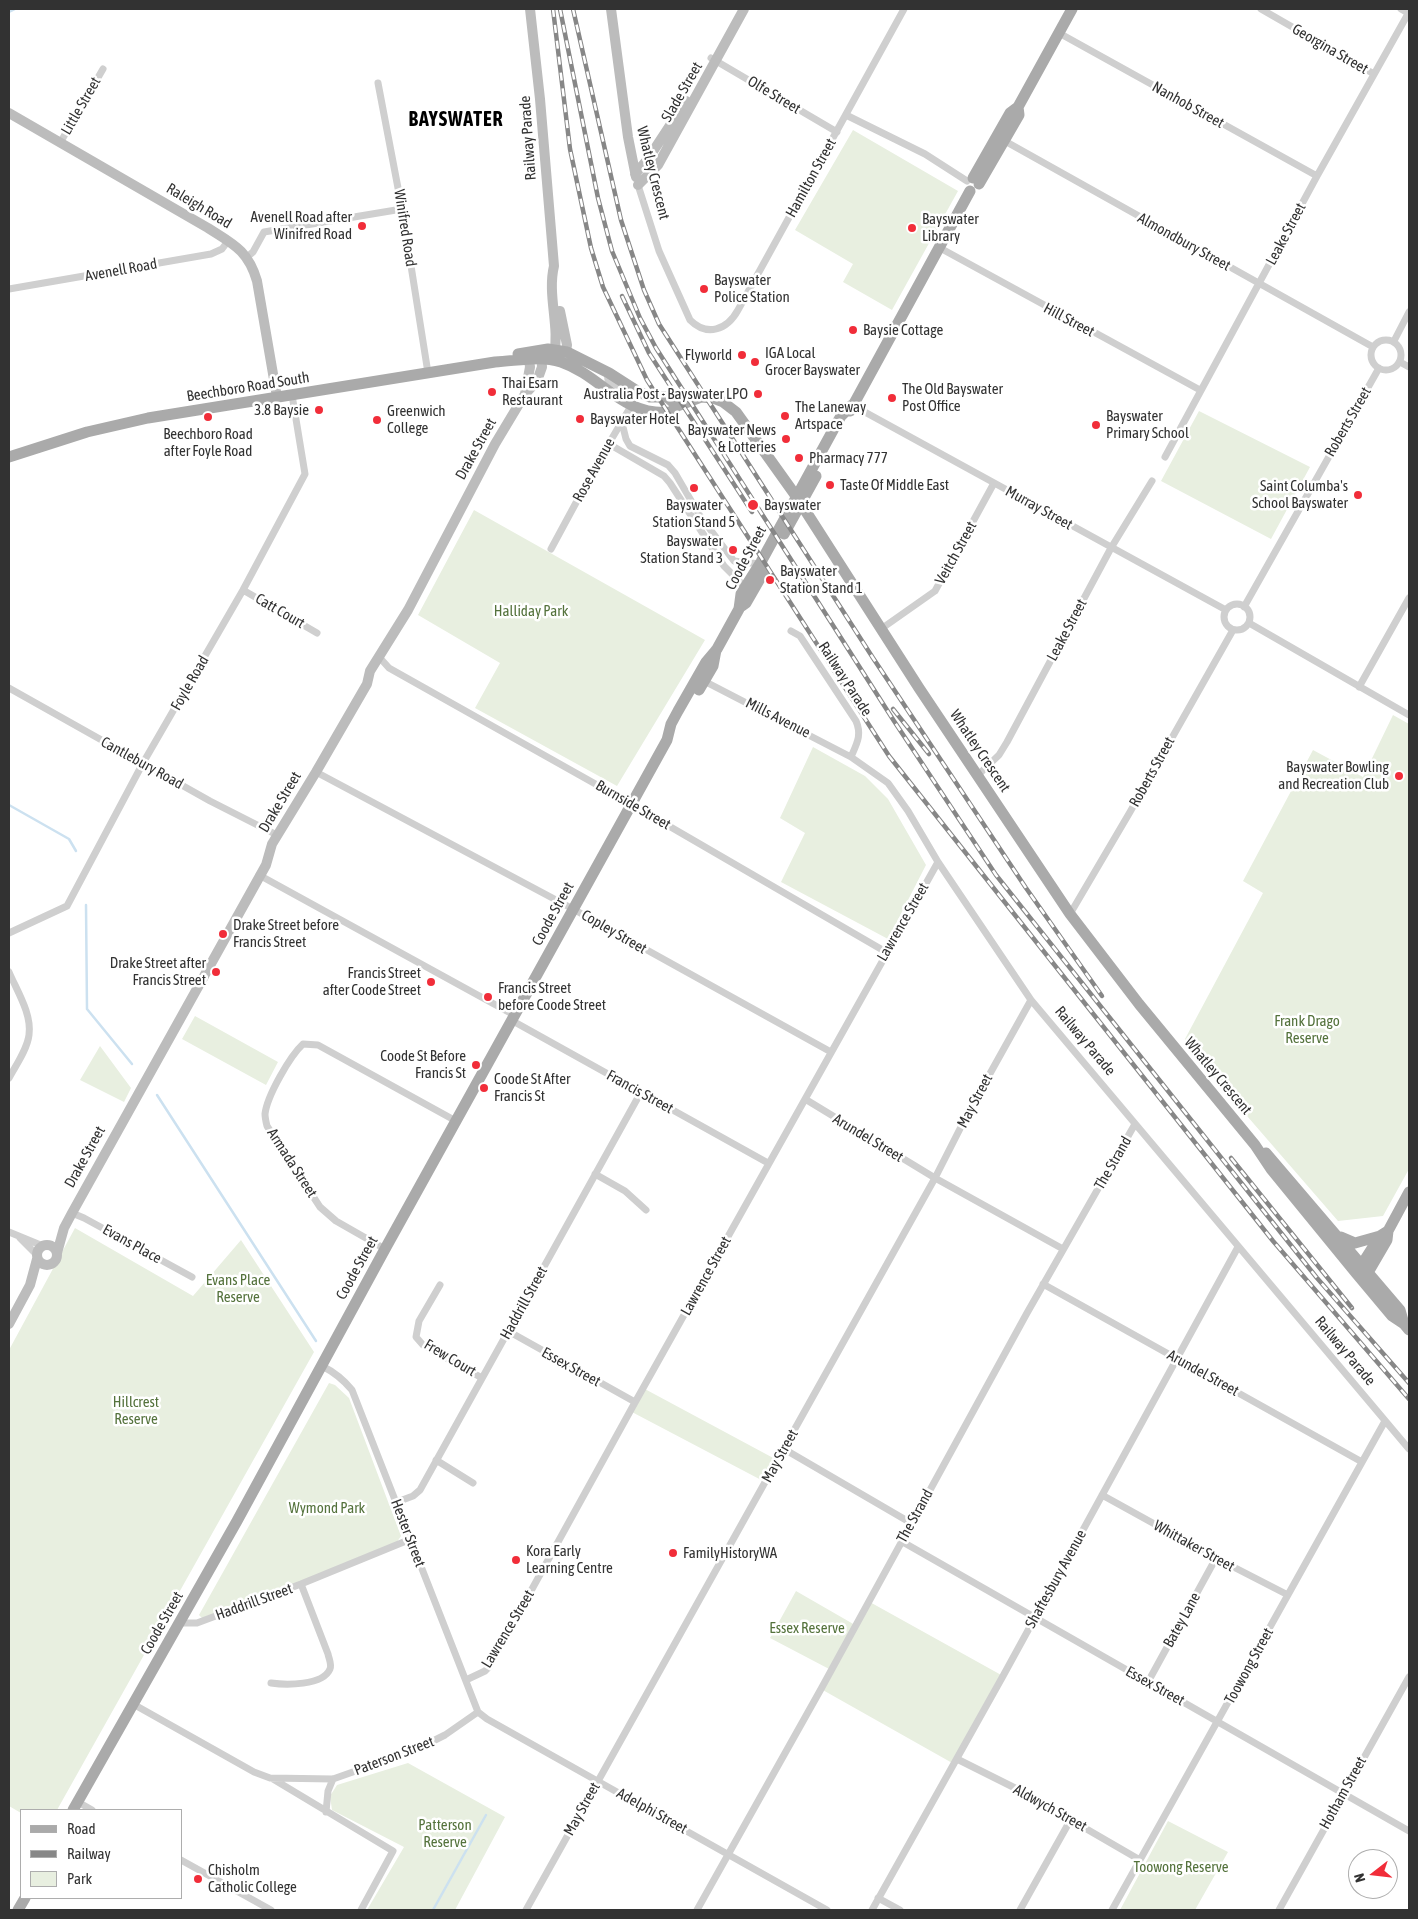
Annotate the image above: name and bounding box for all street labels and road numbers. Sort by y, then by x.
street label: Georgina Street [1289,20,1371,78]
street label: Slade Street [658,59,706,125]
street label: Olfe Street [744,72,804,118]
street label: Little Street [57,74,105,138]
street label: Nanhob Street [1149,78,1227,132]
street label: Railway Parade [516,95,540,181]
street label: Whatley Crescent [633,125,673,221]
street label: Hamilton Street [782,135,840,221]
street label: Raleigh Road [163,179,235,233]
street label: Winifred Road [390,188,420,268]
street label: Leake Street [1262,200,1310,268]
street label: Almondbury Street [1134,209,1234,275]
street label: Avenell Road [84,255,158,285]
street label: Hill Street [1040,299,1098,341]
street label: Beechboro Road South [185,368,311,406]
street label: Roberts Street [1321,384,1375,460]
street label: Drake Street [452,415,500,483]
street label: Rose Avenue [569,435,619,505]
street label: Murray Street [1002,482,1076,534]
street label: Veitch Street [931,518,981,588]
street label: Coode Street [722,523,770,593]
street label: Catt Court [252,590,308,632]
street label: Leake Street [1043,596,1091,664]
street label: Railway Parade [814,639,876,719]
street label: Foyle Road [167,652,213,714]
street label: Mills Avenue [743,694,813,742]
street label: Whatley Crescent [946,706,1014,796]
street label: Cantlebury Road [98,733,186,793]
street label: Roberts Street [1125,734,1179,810]
street label: Drake Street [255,768,305,836]
street label: Burnside Street [592,776,674,834]
street label: Coode Street [528,879,578,949]
street label: Lawrence Street [873,880,933,964]
street label: Copley Street [578,906,650,958]
street label: Railway Parade [1051,1003,1119,1079]
street label: Whatley Crescent [1180,1034,1256,1118]
street label: Francis Street [604,1066,676,1118]
street label: May Street [953,1071,997,1131]
street label: Arundel Street [829,1110,907,1166]
street label: Drake Street [61,1123,109,1191]
street label: Armada Street [263,1125,321,1201]
street label: The Strand [1091,1133,1135,1193]
street label: Evans Place [99,1220,165,1268]
street label: Coode Street [332,1233,382,1303]
street label: Lawrence Street [677,1233,735,1319]
street label: Haddrill Street [497,1263,551,1343]
street label: Railway Parade [1311,1313,1379,1389]
street label: Frew Court [421,1335,479,1381]
street label: Essex Street [538,1343,604,1391]
street label: Arundel Street [1164,1346,1242,1400]
street label: May Street [758,1426,802,1486]
street label: The Strand [893,1486,937,1546]
street label: Hester Street [387,1497,429,1569]
street label: Whittaker Street [1150,1516,1238,1576]
street label: Shaftesbury Avenue [1022,1527,1090,1631]
street label: Haddrill Street [213,1580,295,1624]
street label: Lawrence Street [478,1587,538,1671]
street label: Coode Street [137,1588,187,1658]
street label: Batey Lane [1160,1589,1204,1651]
street label: Toowong Street [1221,1625,1277,1707]
street label: Essex Street [1122,1662,1188,1710]
street label: Paterson Street [352,1733,436,1779]
street label: Hotham Street [1316,1754,1370,1832]
street label: May Street [560,1779,604,1839]
street label: Aldwych Street [1010,1780,1090,1836]
street label: Adelphi Street [614,1784,690,1838]

